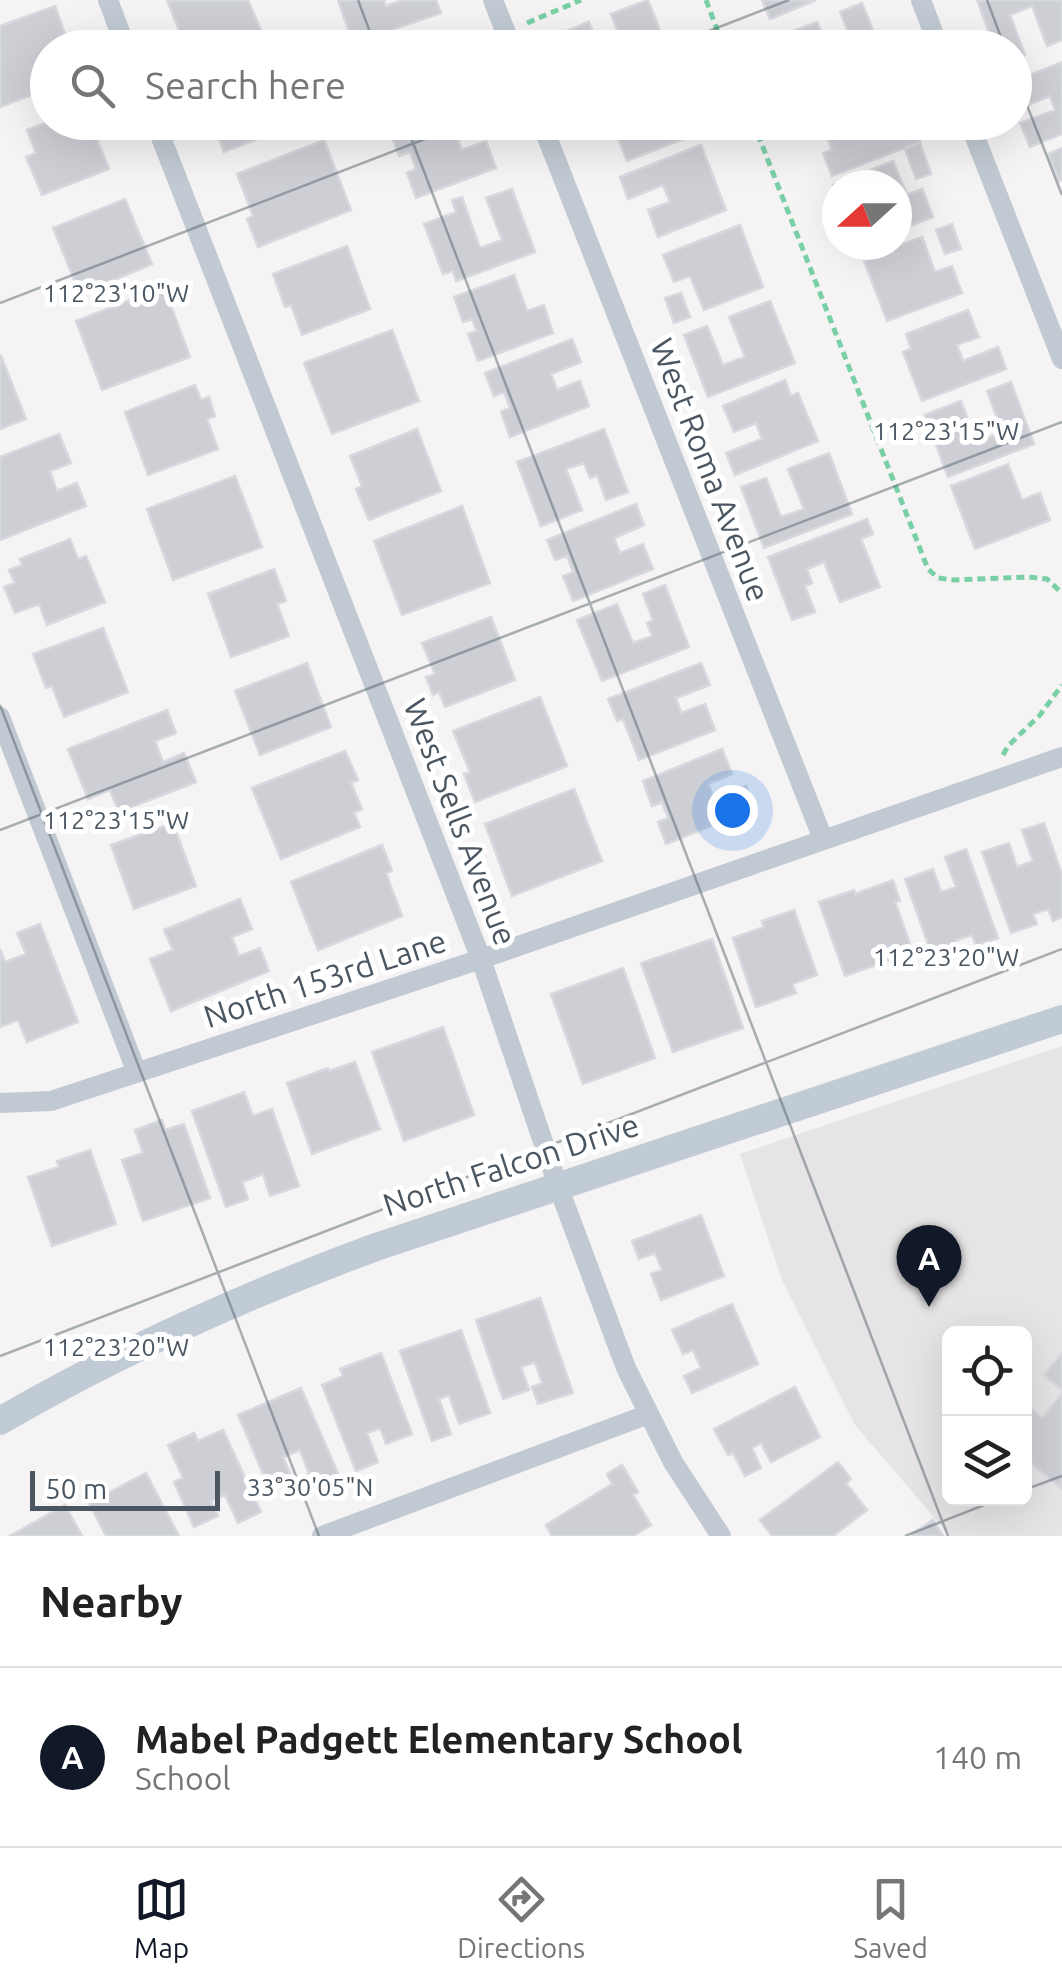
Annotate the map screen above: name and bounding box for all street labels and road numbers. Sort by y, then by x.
street label: West Roma Avenue [644,333,778,606]
street label: West Sells Avenue [397,693,524,950]
street label: North 153rd Lane [199,922,451,1034]
street label: North Falcon Drive [378,1106,643,1222]

